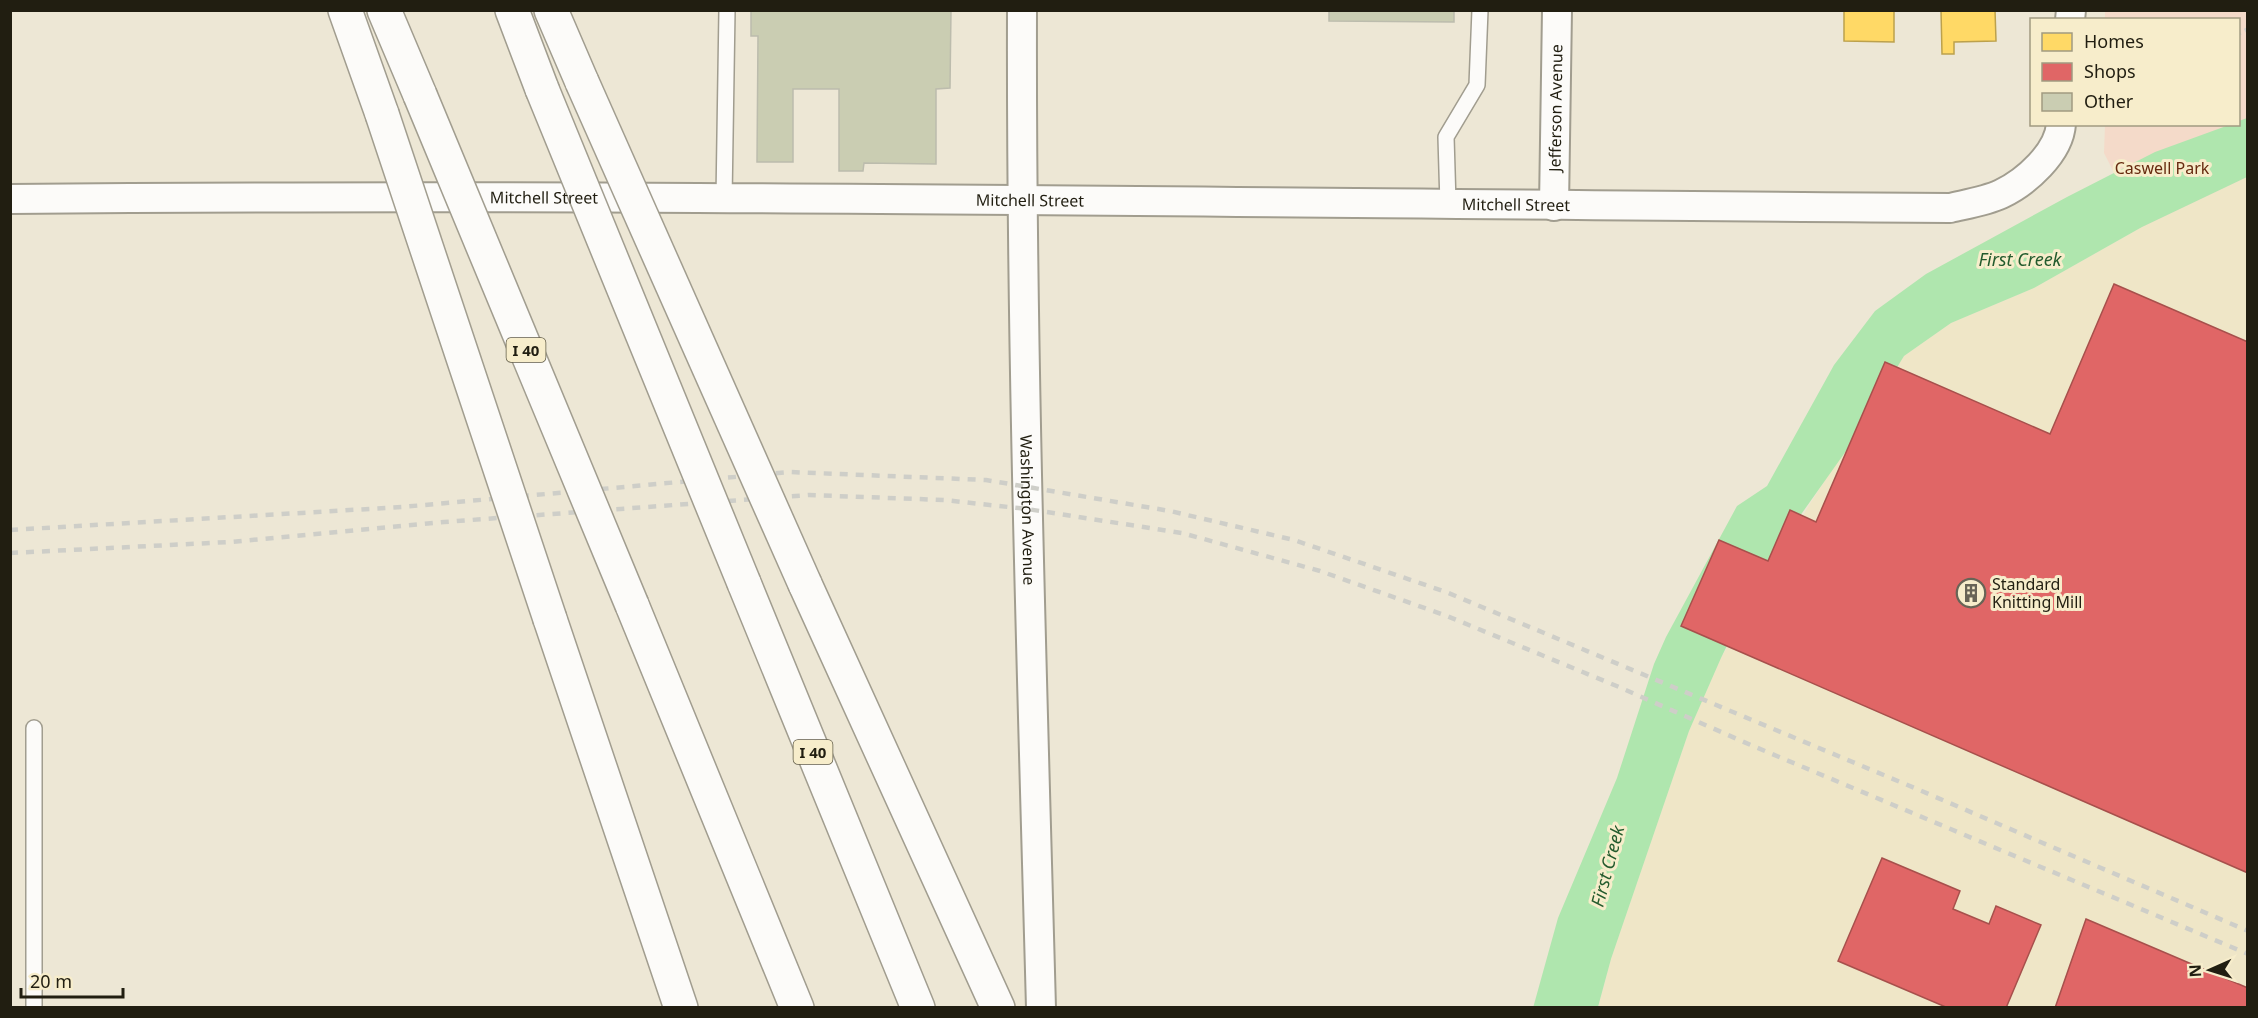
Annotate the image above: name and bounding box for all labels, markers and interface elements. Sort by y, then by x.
legend [2030,18,2240,126]
text: Homes [2084,29,2144,53]
street label: Jefferson Avenue [1543,44,1567,174]
text: Shops [2084,59,2136,83]
text: Other [2084,89,2134,113]
park label: Caswell Park [2115,157,2210,179]
street label: Mitchell Street [490,186,598,209]
street label: Mitchell Street [976,189,1084,212]
street label: Mitchell Street [1462,193,1570,216]
water label: First Creek [1978,247,2063,271]
road number: I 40 [506,338,546,362]
street label: Washington Avenue [1015,434,1041,586]
place label: Standard Knitting Mill [1992,573,2082,613]
building icon: Standard Knitting Mill [1955,577,1987,609]
road number: I 40 [794,740,832,764]
water label: First Creek [1585,822,1630,909]
north arrow [2180,940,2240,1000]
scale bar [21,961,123,999]
text: N [2184,964,2206,978]
text: 20 m [30,969,72,993]

